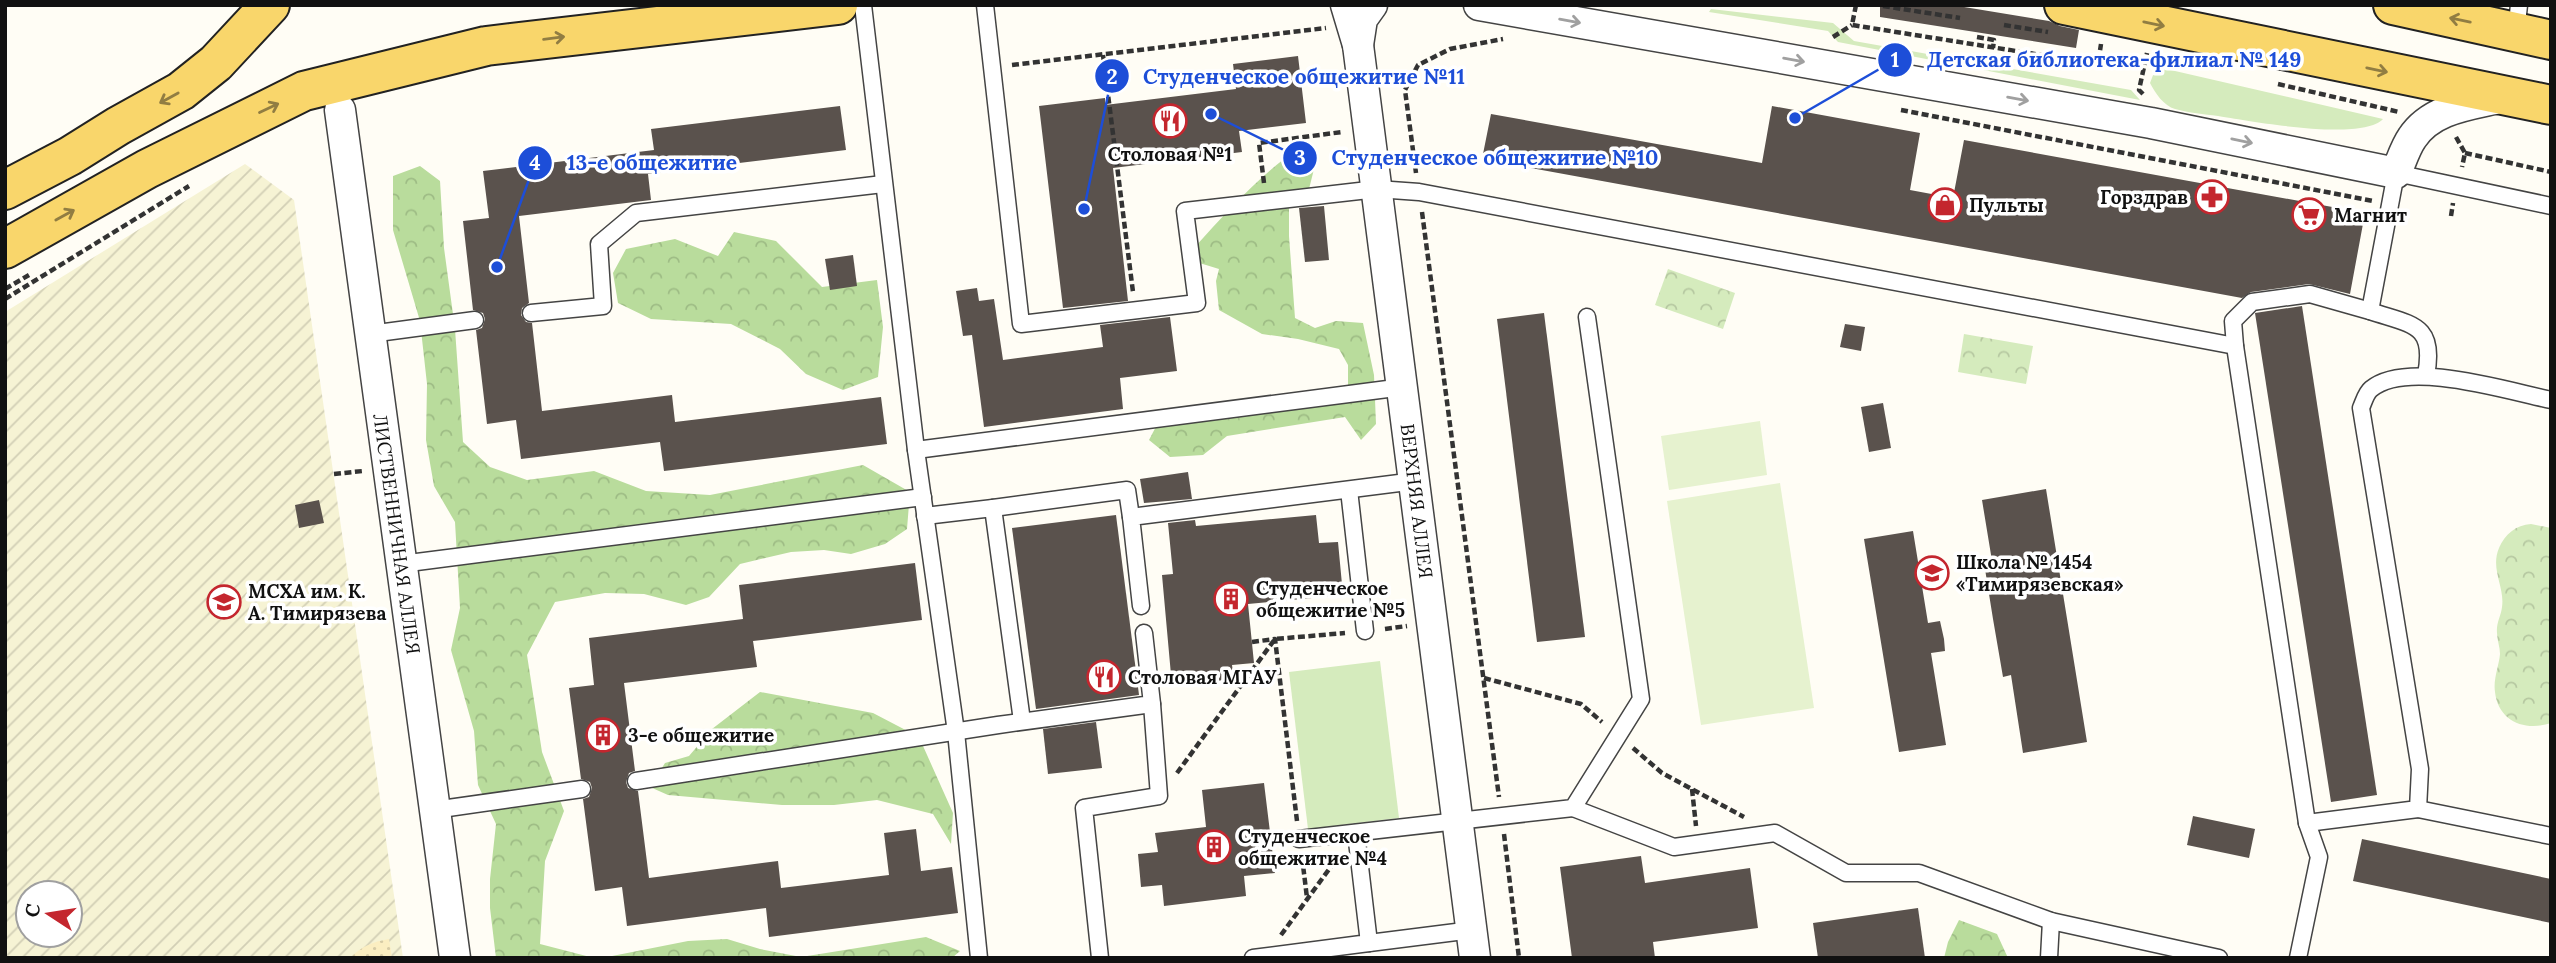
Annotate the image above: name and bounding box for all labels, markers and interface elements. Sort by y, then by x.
one-way arrow [2449,13,2472,26]
one-way arrow [1558,15,1581,28]
one-way arrow [2142,18,2165,31]
one-way arrow [542,31,565,44]
callout: Детская библиотека-филиал № 149 [1878,39,2315,81]
text: 1 [1891,46,1899,73]
text: Детская библиотека-филиал № 149 [1927,46,2301,73]
one-way arrow [1782,54,1805,67]
callout: Студенческое общежитие №11 [1094,55,1480,97]
text: 2 [1106,63,1118,90]
text: Студенческое общежитие №11 [1143,63,1465,90]
one-way arrow [2365,64,2388,78]
one-way arrow [159,92,180,105]
one-way arrow [2006,93,2029,106]
one-way arrow [258,100,279,114]
restaurant icon: Столовая №1 [1151,102,1189,140]
one-way arrow [2230,135,2253,149]
callout: Студенческое общежитие №10 [1283,137,1673,179]
callout: 13-е общежитие [518,142,751,184]
place label: Столовая №1 [1108,142,1232,166]
text: 3 [1294,144,1306,171]
text: Студенческое общежитие №10 [1332,144,1658,171]
text: 4 [529,149,541,176]
text: 13-е общежитие [567,149,737,176]
pharmacy icon: Горздрав [2193,178,2231,216]
place label: Горздрав [2100,185,2188,209]
shop icon: Пульты [1926,186,1964,224]
place label: Пульты [1969,193,2044,217]
supermarket icon: Магнит [2290,196,2328,234]
place label: Магнит [2334,203,2407,227]
one-way arrow [54,208,74,222]
street label: ЛИСТВЕННИЧНАЯ АЛЛЕЯ [368,412,426,656]
street label: ВЕРХНЯЯ АЛЛЕЯ [1396,422,1438,580]
place label: Школа № 1454 «Тимирязевская» [1956,550,2123,596]
school or university icon: Школа № 1454 «Тимирязевская» [1913,554,1951,592]
place label: Студенческое общежитие №5 [1256,576,1405,622]
place label: МСХА им. К. А. Тимирязева [248,579,386,625]
building icon: Студенческое общежитие №5 [1212,580,1250,618]
school or university icon: МСХА им. К. А. Тимирязева [205,583,243,621]
restaurant icon: Столовая МГАУ [1085,658,1123,696]
place label: Столовая МГАУ [1128,665,1277,689]
building icon: 3-е общежитие [584,716,622,754]
place label: 3-е общежитие [628,723,774,747]
place label: Студенческое общежитие №4 [1238,824,1387,870]
building icon: Студенческое общежитие №4 [1195,828,1233,866]
north arrow [14,879,84,949]
text: С [19,902,45,919]

